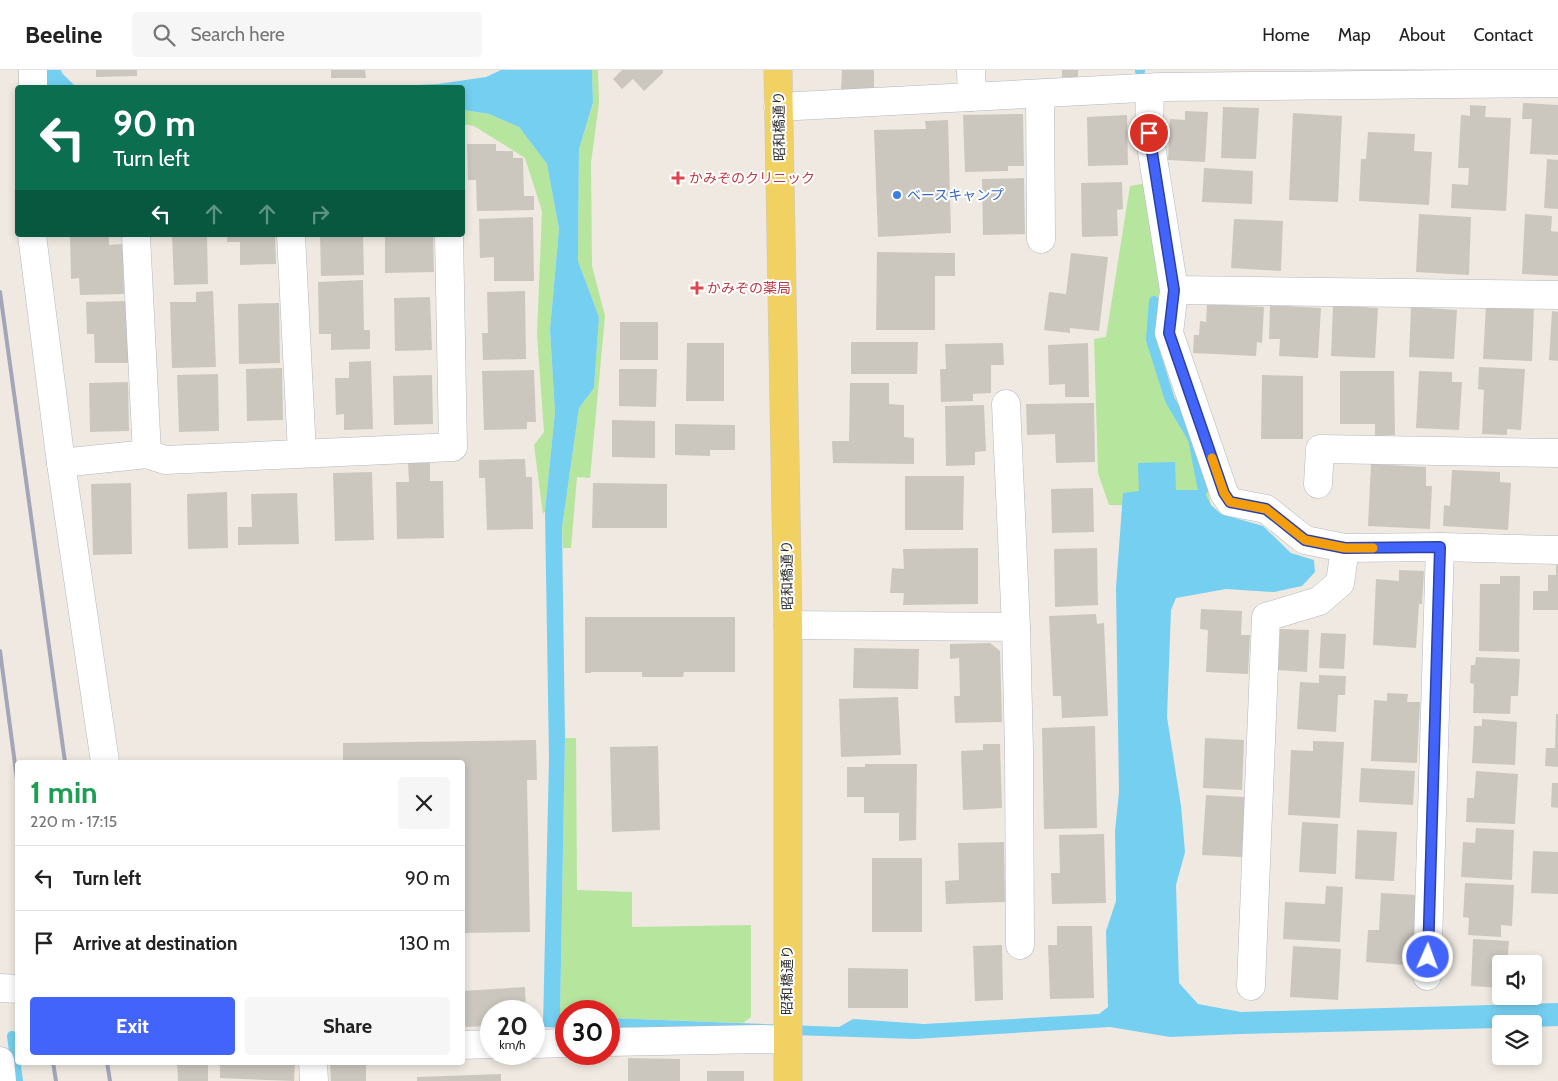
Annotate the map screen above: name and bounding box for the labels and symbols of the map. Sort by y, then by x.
street label: 昭和橋通り [769,91,789,161]
pin [1128,112,1170,154]
place label: かみぞのクリニック [689,169,815,187]
marker: かみぞのクリニック [671,171,685,185]
place label: ベースキャンプ [907,186,1004,204]
marker: ベースキャンプ [891,189,903,201]
place label: かみぞの薬局 [707,279,791,297]
marker: かみぞの薬局 [691,282,703,294]
street label: 昭和橋通り [777,540,797,610]
position arrow [1401,930,1453,982]
street label: 昭和橋通り [778,945,796,1015]
speed limit sign: 30 [555,1000,620,1065]

